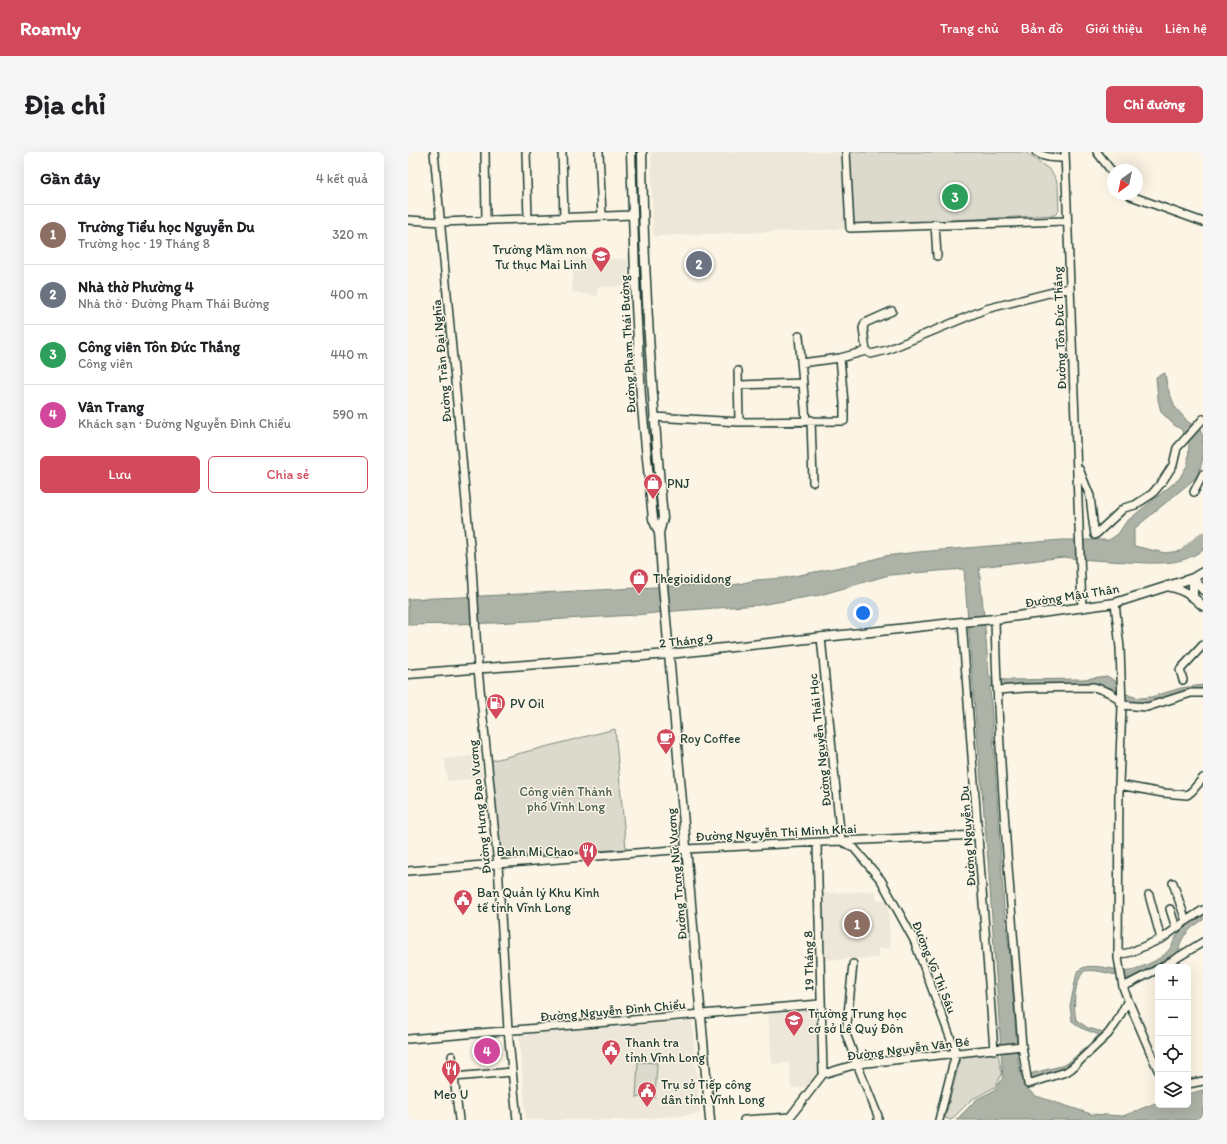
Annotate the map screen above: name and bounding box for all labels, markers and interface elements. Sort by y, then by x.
text: Roamly [20,17,81,40]
text: Trang chủ [940,20,999,37]
text: Bản đồ [1021,20,1063,37]
text: Giới thiệu [1085,20,1143,37]
text: Liên hệ [1165,20,1207,37]
button: Chỉ đường [1106,86,1203,123]
text: Địa chỉ [24,87,106,121]
north arrow [1107,164,1143,200]
text: Gần đây [40,168,100,188]
text: 4 kết quả [316,171,368,186]
pin: 3 [942,182,968,212]
text: Trường Tiểu học Nguyễn Du [78,218,255,236]
text: 1 [50,227,56,242]
text: 320 m [332,227,368,242]
text: Trường học · 19 Tháng 8 [78,236,210,251]
place label: Trường Mầm non Tư thục Mai Linh [492,242,588,272]
school or university icon: Trường Mầm non Tư thục Mai Linh [590,245,612,273]
pin: 2 [686,249,712,279]
street label: Đường Tôn Đức Thắng [1050,266,1069,390]
street label: Đường Phạm Thái Bường [616,274,639,414]
text: Nhà thờ Phường 4 [78,278,194,296]
text: 2 [50,287,56,302]
text: 400 m [330,287,368,302]
text: Nhà thờ · Đường Phạm Thái Bường [78,296,269,311]
street label: Đường Trần Đại Nghĩa [429,298,454,423]
text: Công viên Tôn Đức Thắng [78,338,240,356]
text: 3 [49,347,57,362]
text: 440 m [331,347,368,362]
text: Công viên [78,356,133,371]
text: Vân Trang [78,398,144,416]
text: 4 [49,407,57,422]
text: 590 m [333,407,368,422]
text: Khách sạn · Đường Nguyễn Đình Chiểu [78,416,291,431]
button: Lưu [40,456,200,493]
button: Chia sẻ [208,456,368,493]
shop icon: PNJ [642,472,664,500]
place label: PNJ [667,476,690,491]
shop icon: Thegioididong [628,567,650,595]
place label: Thegioididong [653,571,731,586]
street label: Đường Mậu Thân [1024,581,1120,610]
your location [853,603,873,623]
street label: 2 Tháng 9 [658,630,714,651]
street label: Đường Nguyễn Thái Học [805,673,834,807]
fuel station icon: PV Oil [485,692,507,720]
place label: PV Oil [510,696,545,711]
cafe icon: Roy Coffee [655,727,677,755]
place label: Roy Coffee [680,731,740,746]
street label: Đường Hưng Đạo Vương [465,739,494,875]
park label: Công viên Thành phố Vĩnh Long [520,784,612,814]
street label: Đường Nguyễn Du [956,785,979,887]
street label: Đường Trưng Nữ Vương [663,807,690,941]
street label: Đường Nguyễn Thị Minh Khai [695,821,857,844]
restaurant icon: Bahn Mi Chao [577,840,599,868]
place label: Bahn Mi Chao [497,844,574,859]
place label: Ban Quản lý Khu Kinh tế tỉnh Vĩnh Long [477,885,600,915]
public building icon: Ban Quản lý Khu Kinh tế tỉnh Vĩnh Long [452,888,474,916]
pin: 1 [844,909,870,939]
street label: Đường Võ Thị Sáu [909,919,960,1016]
street label: 19 Tháng 8 [800,931,817,991]
map controls [1155,964,1191,1108]
button: + [1155,964,1191,1000]
street label: Đường Nguyễn Đình Chiểu [540,997,687,1024]
button: − [1155,1000,1191,1036]
place label: Trường Trung học cơ sở Lê Quý Đôn [808,1006,907,1036]
school or university icon: Trường Trung học cơ sở Lê Quý Đôn [783,1009,805,1037]
street label: Đường Nguyễn Văn Bé [846,1034,970,1063]
place label: Thanh tra tỉnh Vĩnh Long [625,1035,706,1065]
pin: 4 [474,1036,500,1066]
button: locate [1155,1036,1191,1072]
public building icon: Thanh tra tỉnh Vĩnh Long [600,1038,622,1066]
restaurant icon: Meo U [440,1058,462,1086]
button: layers [1155,1072,1191,1108]
place label: Trụ sở Tiếp công dân tỉnh Vĩnh Long [661,1077,765,1107]
public building icon: Trụ sở Tiếp công dân tỉnh Vĩnh Long [636,1080,658,1108]
place label: Meo U [434,1087,468,1102]

